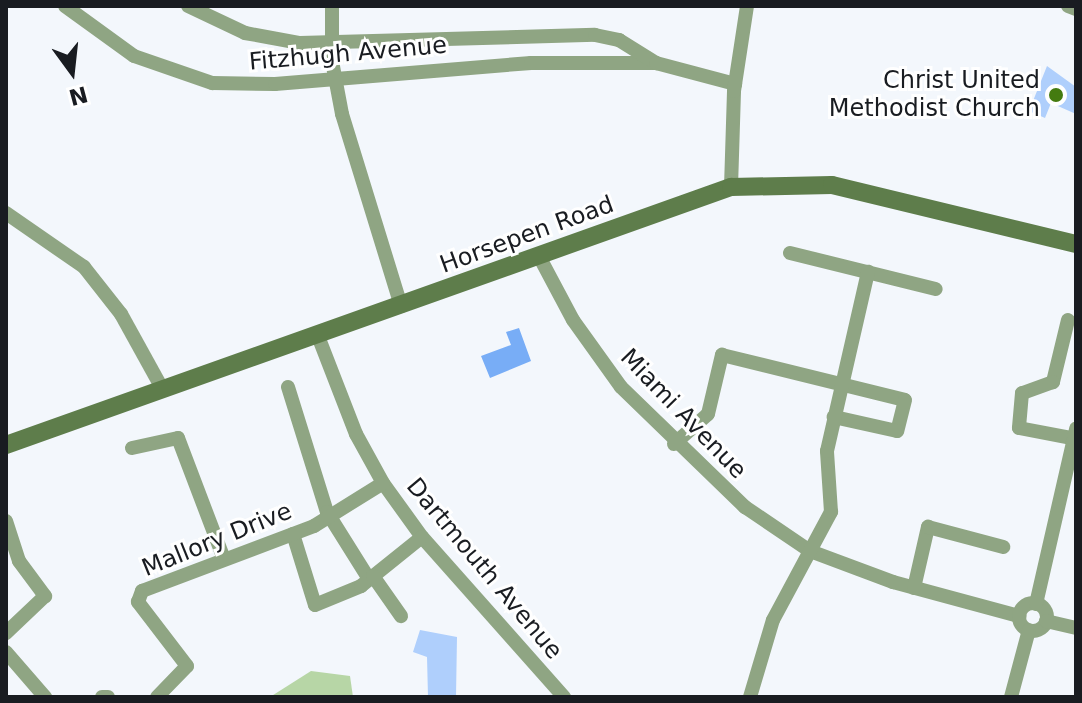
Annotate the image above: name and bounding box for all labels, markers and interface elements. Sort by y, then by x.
street label: Fitzhugh Avenue [248,31,448,77]
north arrow [32,32,112,112]
place label: Christ United Methodist Church [829,67,1040,123]
text: N [66,81,90,110]
marker: Christ United Methodist Church [1047,86,1065,104]
street label: Horsepen Road [436,190,618,280]
street label: Miami Avenue [614,343,752,485]
street label: Dartmouth Avenue [400,473,568,665]
street label: Mallory Drive [138,497,296,583]

